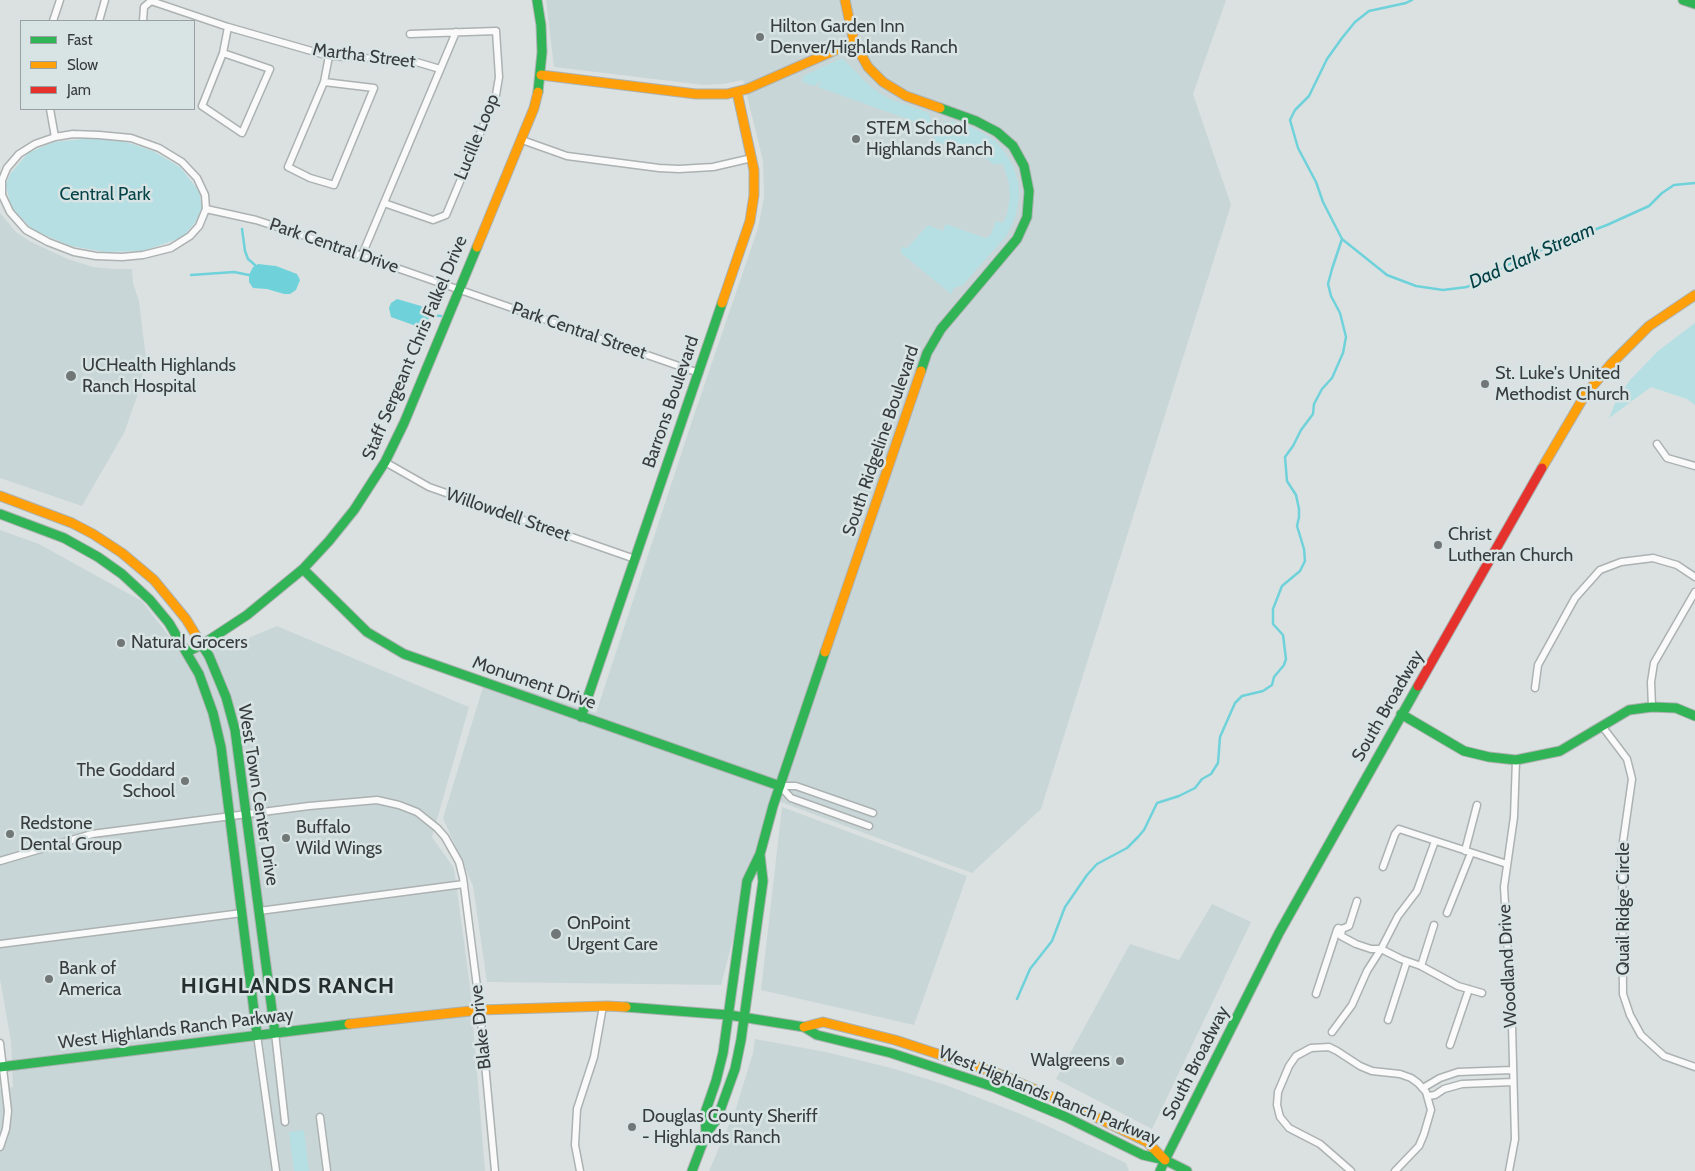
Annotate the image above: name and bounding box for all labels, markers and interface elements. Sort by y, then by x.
place label: Hilton Garden Inn Denver/Highlands Ranch [770,16,958,58]
legend [20,20,195,110]
text: Fast [67,31,92,49]
marker: Hilton Garden Inn Denver/Highlands Ranch [754,31,766,43]
street label: Martha Street [311,39,417,73]
text: Slow [67,56,98,74]
text: Jam [67,81,91,99]
street label: Lucille Loop [450,91,504,183]
place label: STEM School Highlands Ranch [866,118,993,160]
marker: STEM School Highlands Ranch [850,133,862,145]
park label: Central Park [60,184,150,206]
street label: Park Central Drive [266,214,402,278]
water label: Dad Clark Stream [1465,218,1599,294]
street label: Staff Sergeant Chris Falkel Drive [358,233,472,463]
street label: Park Central Street [509,298,649,364]
street label: Barrons Boulevard [638,333,704,471]
street label: South Ridgeline Boulevard [838,343,924,539]
place label: UCHealth Highlands Ranch Hospital [82,355,236,398]
place label: St. Luke's United Methodist Church [1495,363,1629,406]
marker: UCHealth Highlands Ranch Hospital [64,369,78,383]
marker: St. Luke's United Methodist Church [1479,378,1491,390]
street label: Willowdell Street [443,484,573,546]
place label: Christ Lutheran Church [1448,524,1573,566]
marker: Christ Lutheran Church [1432,539,1444,551]
place label: Natural Grocers [131,632,248,654]
marker: Natural Grocers [115,637,127,649]
street label: South Broadway [1347,647,1429,765]
street label: Monument Drive [469,652,599,714]
street label: West Town Center Drive [233,703,283,887]
place label: The Goddard School [77,760,175,802]
marker: The Goddard School [179,775,191,787]
place label: Redstone Dental Group [20,813,122,856]
place label: Buffalo Wild Wings [296,817,382,860]
marker: Redstone Dental Group [4,828,16,840]
marker: Buffalo Wild Wings [280,832,292,844]
street label: Quail Ridge Circle [1613,842,1635,976]
street label: Woodland Drive [1494,904,1522,1028]
place label: OnPoint Urgent Care [567,913,658,956]
marker: OnPoint Urgent Care [549,927,563,941]
place label: Bank of America [59,958,121,1001]
marker: Bank of America [43,973,55,985]
district label: HIGHLANDS RANCH [179,974,397,1000]
street label: Blake Drive [466,984,496,1070]
street label: South Broadway [1158,1003,1234,1123]
street label: West Highlands Ranch Parkway [57,1004,295,1054]
street label: West Highlands Ranch Parkway [935,1042,1163,1150]
place label: Walgreens [1030,1050,1110,1072]
marker: Walgreens [1114,1055,1126,1067]
place label: Douglas County Sheriff - Highlands Ranch [642,1106,818,1148]
marker: Douglas County Sheriff - Highlands Ranch [626,1121,638,1133]

